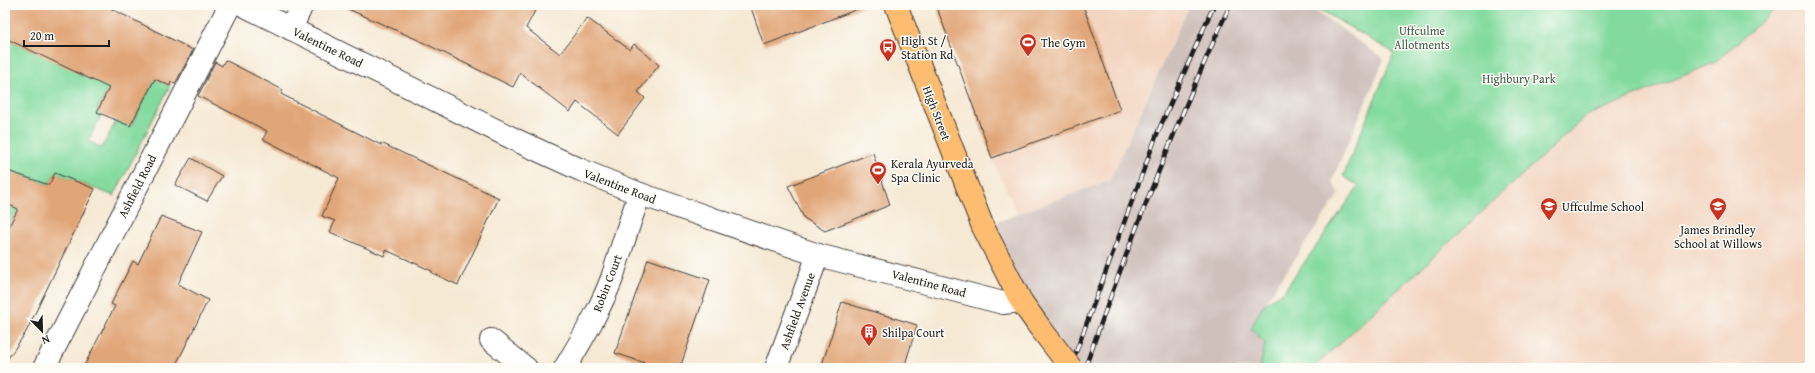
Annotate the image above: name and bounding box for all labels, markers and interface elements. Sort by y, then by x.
scale bar [24,22,109,48]
park label: Uffculme Allotments [1394,22,1450,53]
street label: Valentine Road [290,23,367,72]
text: 20 m [30,27,54,44]
place label: High St / Station Rd [901,32,954,63]
sports icon: The Gym [1018,32,1038,57]
place label: The Gym [1041,34,1086,51]
bus stop icon: High St / Station Rd [878,37,898,62]
park label: Highbury Park [1482,70,1557,87]
street label: High Street [919,83,955,143]
street label: Ashfield Road [114,151,161,221]
place label: Kerala Ayurveda Spa Clinic [891,155,974,186]
sports icon: Kerala Ayurveda Spa Clinic [868,160,888,185]
street label: Valentine Road [581,164,659,208]
school or university icon: Uffculme School [1539,196,1559,221]
school or university icon: James Brindley School at Willows [1708,196,1728,221]
place label: Uffculme School [1562,198,1645,215]
place label: James Brindley School at Willows [1674,221,1762,252]
street label: Robin Court [588,251,626,314]
street label: Valentine Road [890,265,969,301]
street label: Ashfield Avenue [775,270,819,352]
north arrow [22,311,62,351]
building icon: Shilpa Court [859,322,879,347]
place label: Shilpa Court [882,324,945,341]
text: N [39,331,52,349]

